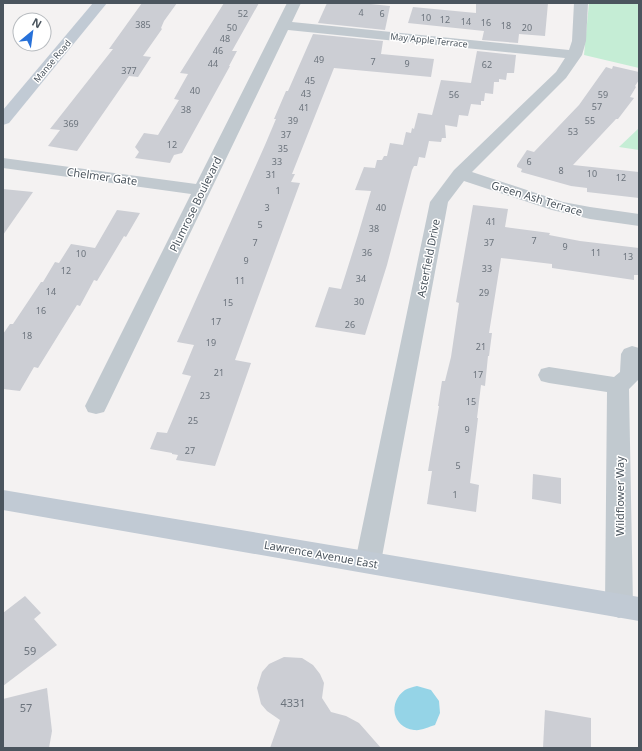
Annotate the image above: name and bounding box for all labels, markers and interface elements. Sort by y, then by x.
house number: 4 [358,6,364,19]
house number: 52 [238,7,248,20]
house number: 6 [379,7,385,20]
house number: 10 [421,11,431,24]
north arrow [12,12,52,52]
house number: 12 [440,13,450,26]
text: N [30,14,45,32]
house number: 14 [461,15,471,28]
house number: 16 [481,16,491,29]
house number: 385 [135,18,151,31]
house number: 18 [501,19,511,32]
house number: 50 [227,21,237,34]
house number: 20 [522,21,532,34]
street label: May Apple Terrace [390,29,468,51]
house number: 48 [220,32,230,45]
street label: Manse Road [30,37,74,85]
house number: 46 [213,44,223,57]
house number: 49 [314,53,324,66]
house number: 7 [370,55,376,68]
house number: 44 [208,57,218,70]
house number: 9 [404,57,410,70]
house number: 62 [482,58,492,71]
house number: 377 [121,64,137,77]
house number: 45 [305,74,315,87]
house number: 40 [190,84,200,97]
house number: 43 [301,87,311,100]
house number: 56 [449,88,459,101]
house number: 59 [598,88,608,101]
house number: 57 [592,100,602,113]
house number: 41 [299,101,309,114]
house number: 38 [181,103,191,116]
house number: 39 [288,114,298,127]
house number: 55 [585,114,595,127]
house number: 369 [63,117,79,130]
house number: 53 [568,125,578,138]
house number: 37 [281,128,291,141]
house number: 12 [167,138,177,151]
house number: 35 [278,142,288,155]
street label: Plumrose Boulevard [165,154,225,254]
house number: 33 [272,155,282,168]
house number: 6 [526,155,532,168]
street label: Chelmer Gate [66,164,138,188]
house number: 8 [558,164,564,177]
house number: 10 [587,167,597,180]
house number: 31 [266,168,276,181]
house number: 12 [616,171,626,184]
street label: Green Ash Terrace [490,177,584,219]
house number: 1 [275,184,281,197]
house number: 3 [264,201,270,214]
house number: 40 [376,201,386,214]
house number: 41 [486,215,496,228]
house number: 5 [257,218,263,231]
street label: Asterfield Drive [413,218,443,298]
house number: 38 [369,222,379,235]
house number: 7 [531,234,537,247]
house number: 7 [252,236,258,249]
house number: 37 [484,236,494,249]
house number: 9 [562,240,568,253]
house number: 36 [362,246,372,259]
house number: 11 [591,246,601,259]
house number: 10 [76,247,86,260]
house number: 13 [623,250,633,263]
house number: 9 [243,254,249,267]
house number: 33 [482,262,492,275]
house number: 12 [61,264,71,277]
house number: 34 [356,272,366,285]
house number: 11 [235,274,245,287]
house number: 14 [46,285,56,298]
house number: 29 [479,286,489,299]
house number: 30 [354,295,364,308]
house number: 15 [223,296,233,309]
house number: 16 [36,304,46,317]
house number: 17 [211,315,221,328]
house number: 26 [345,318,355,331]
house number: 18 [22,329,32,342]
house number: 19 [206,336,216,349]
house number: 21 [476,340,486,353]
house number: 21 [214,366,224,379]
house number: 17 [473,368,483,381]
house number: 23 [200,389,210,402]
house number: 15 [466,395,476,408]
house number: 25 [188,414,198,427]
house number: 9 [464,423,470,436]
house number: 27 [185,444,195,457]
street label: Wildflower Way [612,456,627,536]
house number: 5 [455,459,461,472]
house number: 1 [452,488,458,501]
street label: Lawrence Avenue East [263,537,379,571]
house number: 59 [24,643,36,658]
house number: 4331 [280,695,306,710]
house number: 57 [20,700,32,715]

